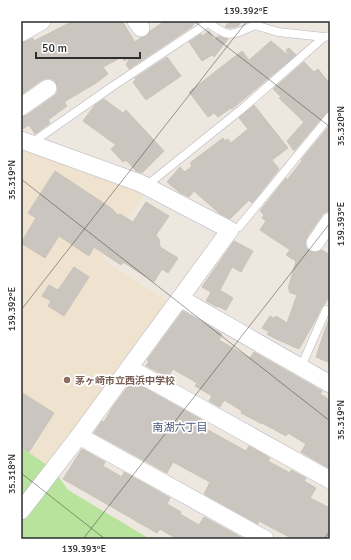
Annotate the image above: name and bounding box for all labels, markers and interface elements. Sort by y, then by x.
text: 139.392°E [224,5,269,17]
scale bar [36,34,140,60]
text: 50 m [42,41,67,56]
text: 35.320°N [335,106,347,146]
text: 35.319°N [6,160,18,200]
text: 139.393°E [335,201,347,246]
text: 139.392°E [6,286,18,331]
marker: 茅ヶ崎市立西浜中学校 [62,375,72,385]
place label: 茅ヶ崎市立西浜中学校 [75,375,175,387]
text: 35.319°N [335,400,347,440]
district label: 南湖六丁目 [153,421,208,434]
text: 35.318°N [6,454,18,494]
text: 139.393°E [62,543,107,555]

